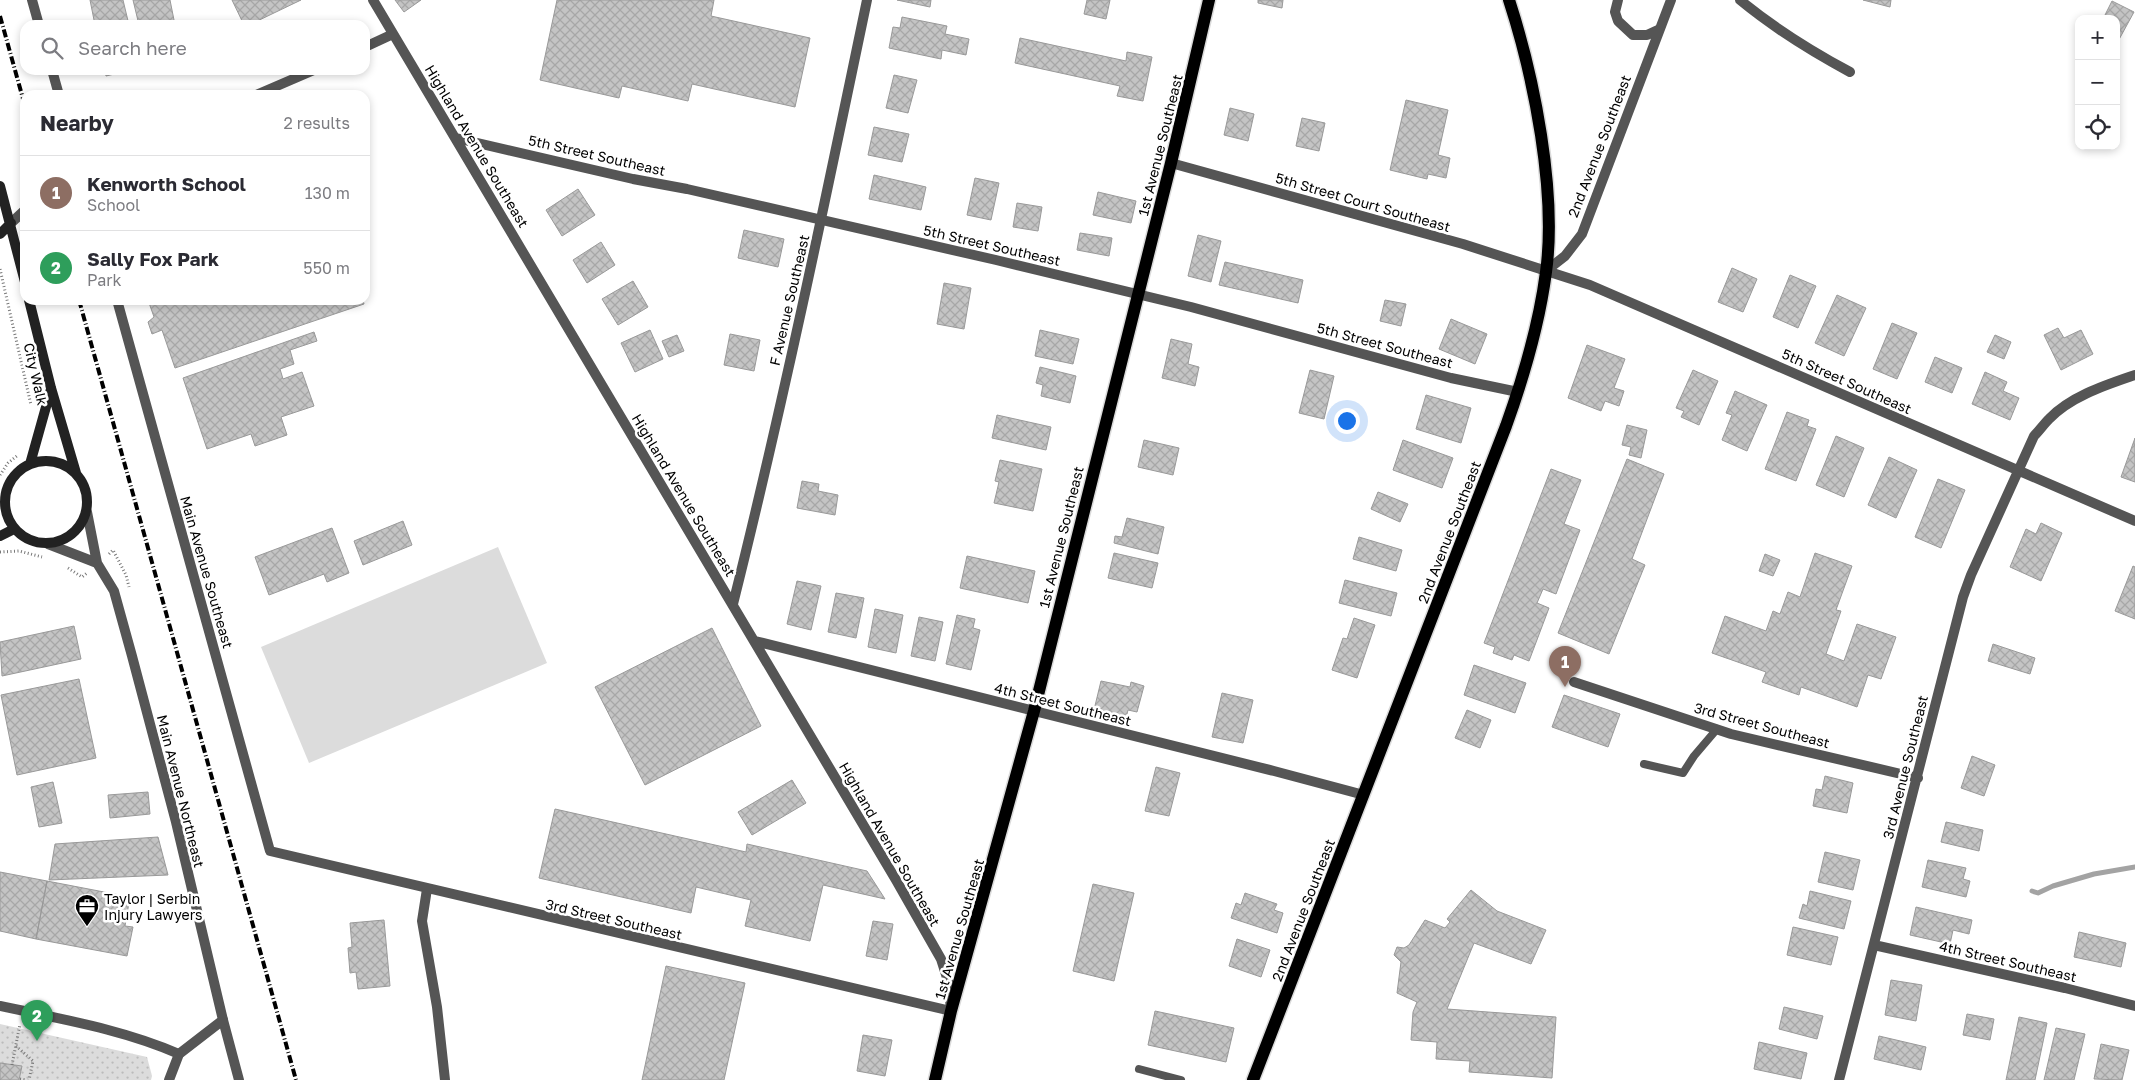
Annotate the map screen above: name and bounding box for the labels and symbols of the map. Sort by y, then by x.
street label: Highland Avenue Southeast [422,62,532,230]
street label: 1st Avenue Southeast [1134,72,1186,218]
street label: 2nd Avenue Southeast [1564,73,1634,219]
street label: 5th Street Southeast [527,131,667,179]
street label: 5th Street Court Southeast [1274,169,1452,235]
street label: 5th Street Southeast [922,221,1062,269]
street label: F Avenue Southeast [766,233,812,367]
street label: 5th Street Southeast [1315,319,1455,371]
street label: City Walk [21,341,51,407]
street label: 5th Street Southeast [1780,345,1914,417]
your location [1334,408,1360,434]
street label: Highland Avenue Southeast [629,411,739,579]
street label: 2nd Avenue Southeast [1414,459,1484,605]
street label: 1st Avenue Southeast [1035,464,1087,610]
street label: Main Avenue Southeast [177,494,237,650]
pin: 1 [1549,646,1581,687]
street label: 4th Street Southeast [993,679,1133,729]
street label: 3rd Avenue Southeast [1879,693,1931,841]
street label: 3rd Street Southeast [1692,699,1832,751]
street label: Main Avenue Northeast [154,713,208,869]
street label: Highland Avenue Southeast [836,759,944,929]
street label: 2nd Avenue Southeast [1268,837,1338,983]
street label: 1st Avenue Southeast [931,857,987,1001]
place label: Taylor | Serbin Injury Lawyers [104,890,203,923]
office icon: Taylor | Serbin Injury Lawyers [74,893,100,927]
street label: 3rd Street Southeast [544,895,684,943]
street label: 4th Street Southeast [1938,937,2078,985]
pin: 2 [21,1000,53,1041]

